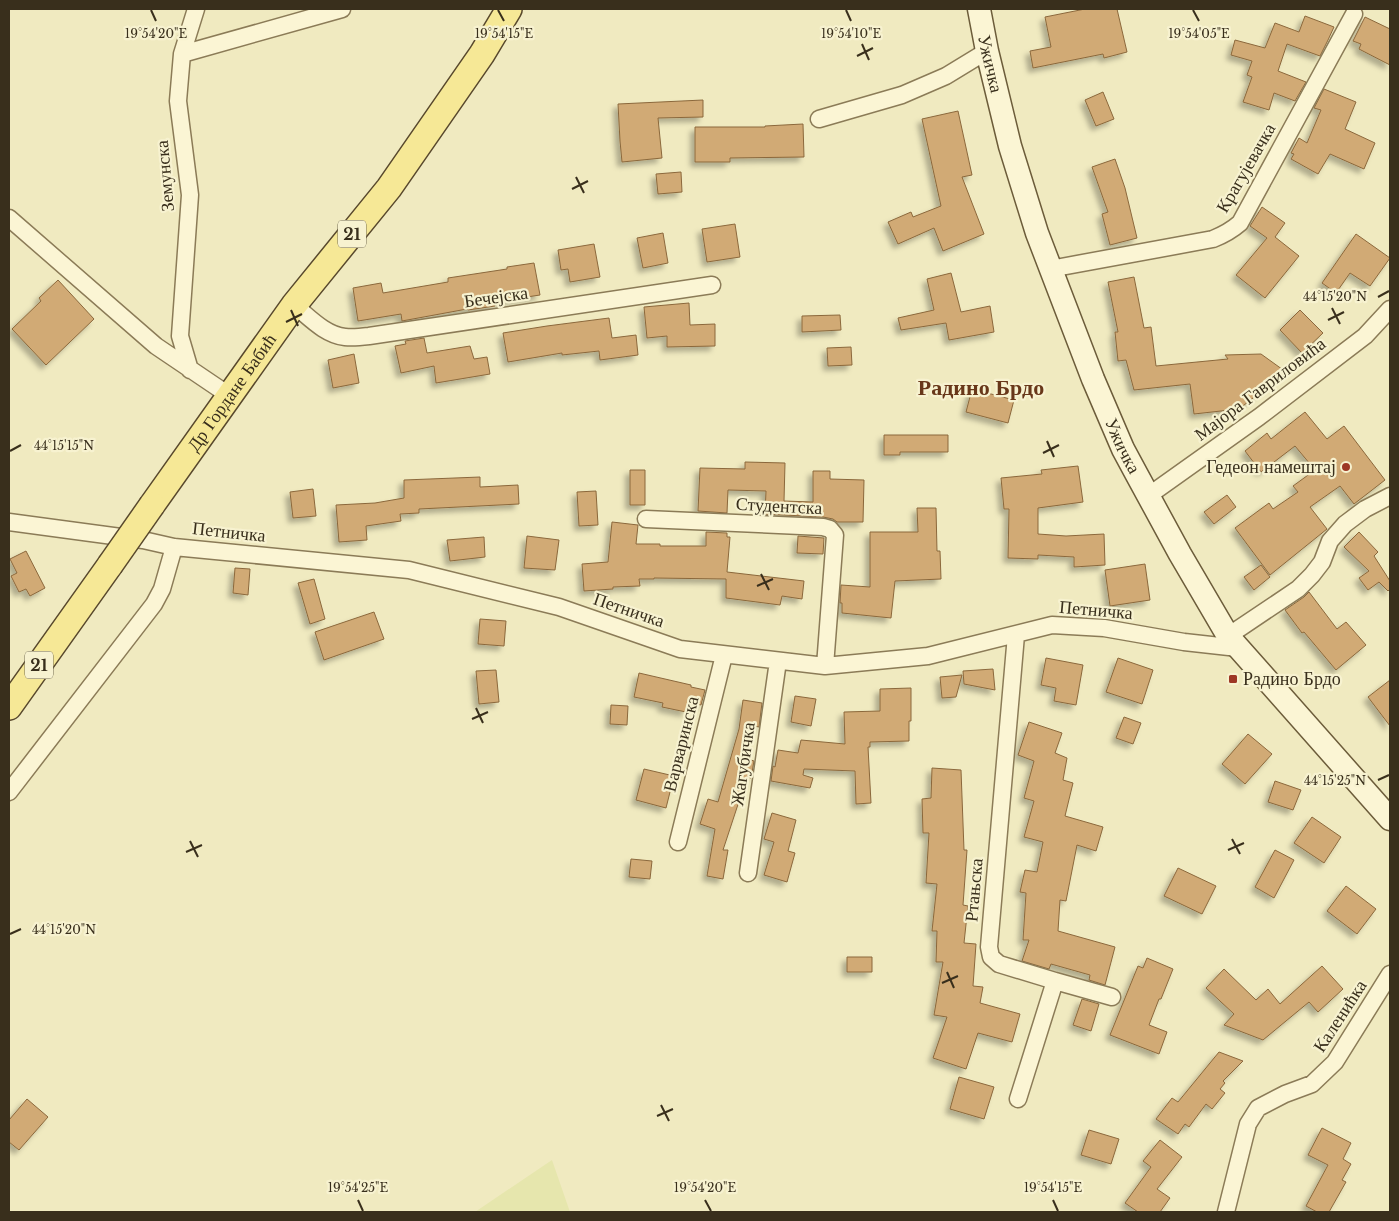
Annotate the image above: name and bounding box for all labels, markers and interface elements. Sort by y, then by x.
text: 19°54'20"E [125,26,187,41]
text: 19°54'15"E [475,26,534,41]
text: 19°54'10"E [821,26,881,41]
text: 19°54'05"E [1168,26,1230,41]
street label: Ужичка [973,33,1008,95]
street label: Крагујевачка [1212,119,1280,217]
street label: Земунска [151,139,179,213]
road number: 21 [338,220,366,248]
street label: Бечејска [463,282,529,312]
text: 44°15'20"N [1303,289,1367,304]
street label: Др Гордане Бабић [183,329,281,456]
street label: Мајора Гавриловића [1190,333,1330,445]
district label: Радино Брдо [918,374,1044,401]
street label: Ужичка [1100,415,1145,477]
text: 44°15'15"N [34,438,94,453]
place label: Гедеон намештај [1206,456,1336,478]
marker: Гедеон намештај [1340,461,1352,473]
street label: Студентска [735,493,823,519]
street label: Петничка [191,517,267,547]
street label: Петничка [591,588,667,632]
street label: Петничка [1058,596,1134,624]
road number: 21 [25,652,53,678]
place label: Радино Брдо [1243,668,1341,690]
marker: Радино Брдо [1227,673,1239,685]
street label: Варваринска [658,694,704,794]
street label: Жагубичка [726,721,760,807]
text: 44°15'25"N [1304,773,1366,788]
street label: Ртањска [960,857,988,923]
text: 44°15'20"N [32,922,96,937]
street label: Каленићка [1309,976,1371,1056]
text: 19°54'25"E [328,1180,389,1195]
text: 19°54'20"E [674,1180,736,1195]
text: 19°54'15"E [1024,1180,1083,1195]

